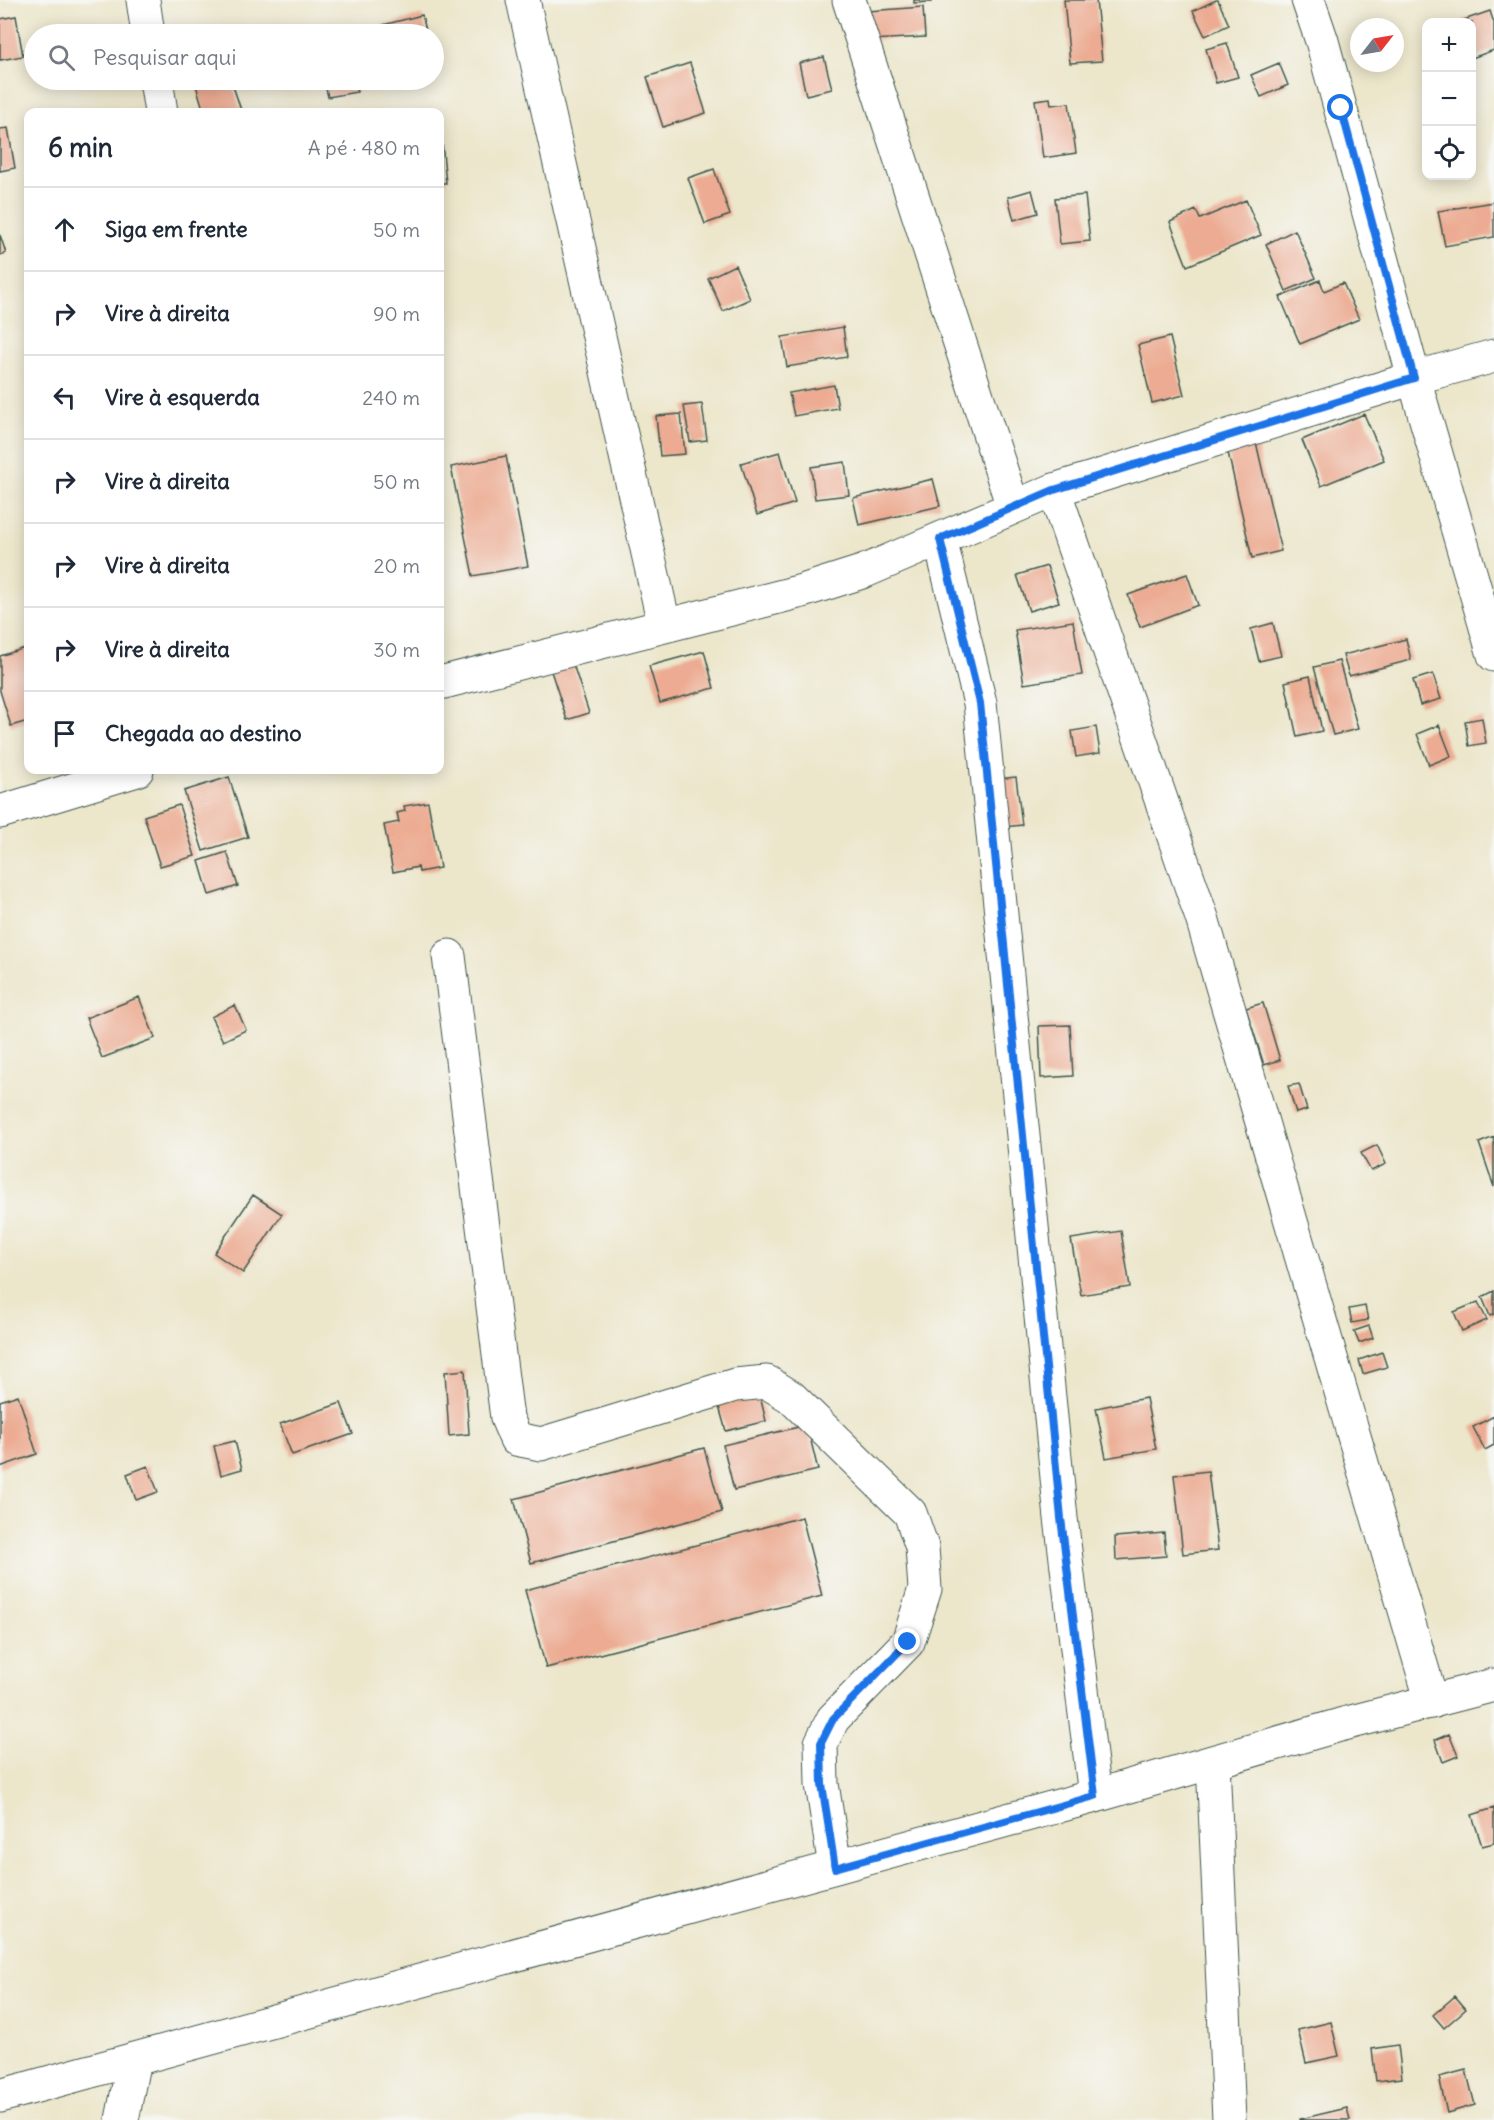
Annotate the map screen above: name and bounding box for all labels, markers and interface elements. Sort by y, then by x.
north arrow [1350,18,1404,72]
map controls [1422,18,1476,180]
button: + [1422,18,1476,72]
search box [24,24,444,90]
icon: search [45,41,78,74]
text: Pesquisar aqui [93,43,236,71]
button: − [1422,72,1476,126]
route start [1327,94,1353,120]
button: locate [1422,126,1476,180]
text: 6 min [48,131,113,164]
text: A pé · 480 m [308,135,420,160]
icon: ahead [48,213,81,246]
text: Siga em frente [105,215,248,243]
text: 50 m [373,217,420,242]
icon: right [48,297,81,330]
text: Vire à direita [105,299,230,327]
text: 90 m [373,301,420,326]
icon: left [48,381,81,414]
text: Vire à esquerda [105,383,260,411]
text: 240 m [362,385,420,410]
icon: right [48,465,81,498]
text: Vire à direita [105,467,230,495]
text: 50 m [373,469,420,494]
icon: right [48,549,81,582]
text: Vire à direita [105,551,230,579]
text: 20 m [374,553,420,578]
icon: right [48,633,81,666]
text: Vire à direita [105,635,230,663]
text: 30 m [373,637,420,662]
icon: arrive [48,717,81,750]
text: Chegada ao destino [105,719,302,747]
route end [894,1628,920,1654]

